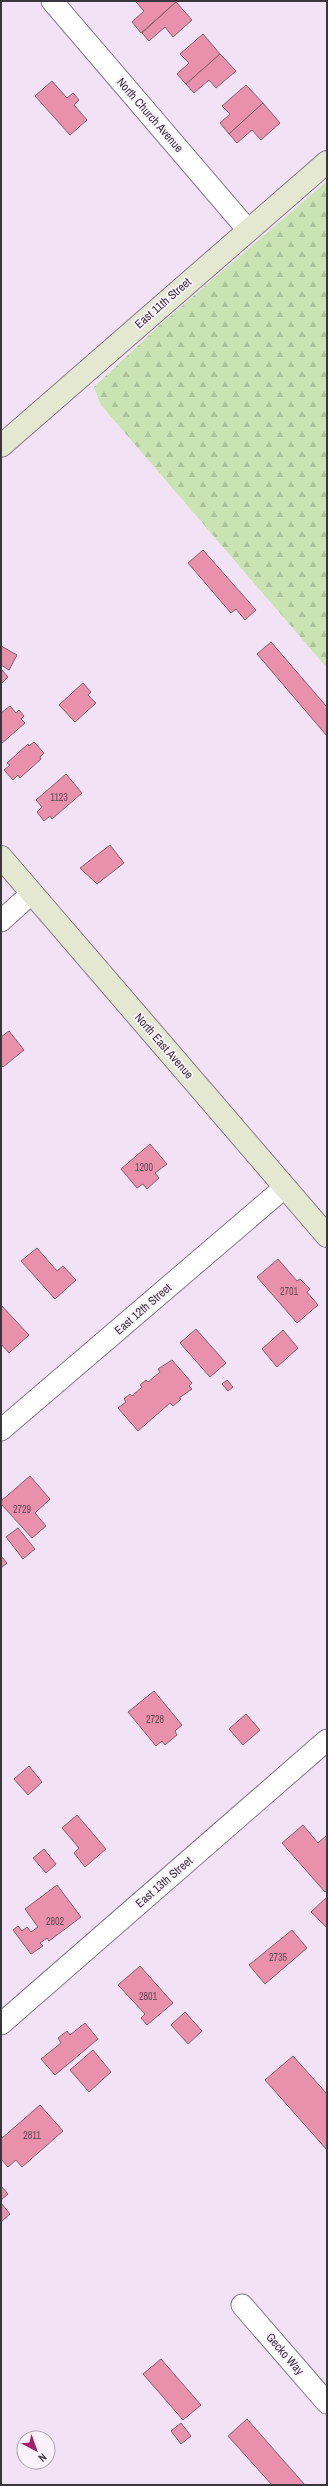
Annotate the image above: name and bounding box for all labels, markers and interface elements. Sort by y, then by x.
street label: North Church Avenue [113,74,187,156]
street label: East 11th Street [131,274,195,332]
house number: 1123 [50,791,68,804]
street label: North East Avenue [131,1010,197,1082]
house number: 1200 [135,1161,154,1174]
street label: East 12th Street [111,1280,175,1338]
house number: 2701 [280,1285,299,1298]
house number: 2729 [13,1503,32,1516]
house number: 2728 [146,1713,165,1726]
street label: East 13th Street [132,1853,196,1911]
house number: 2802 [46,1915,65,1928]
house number: 2735 [269,1951,288,1964]
house number: 2801 [139,1990,158,2003]
house number: 2811 [23,2129,41,2142]
street label: Gecko Way [262,2330,308,2378]
north arrow [16,2430,56,2470]
text: N [36,2450,50,2465]

